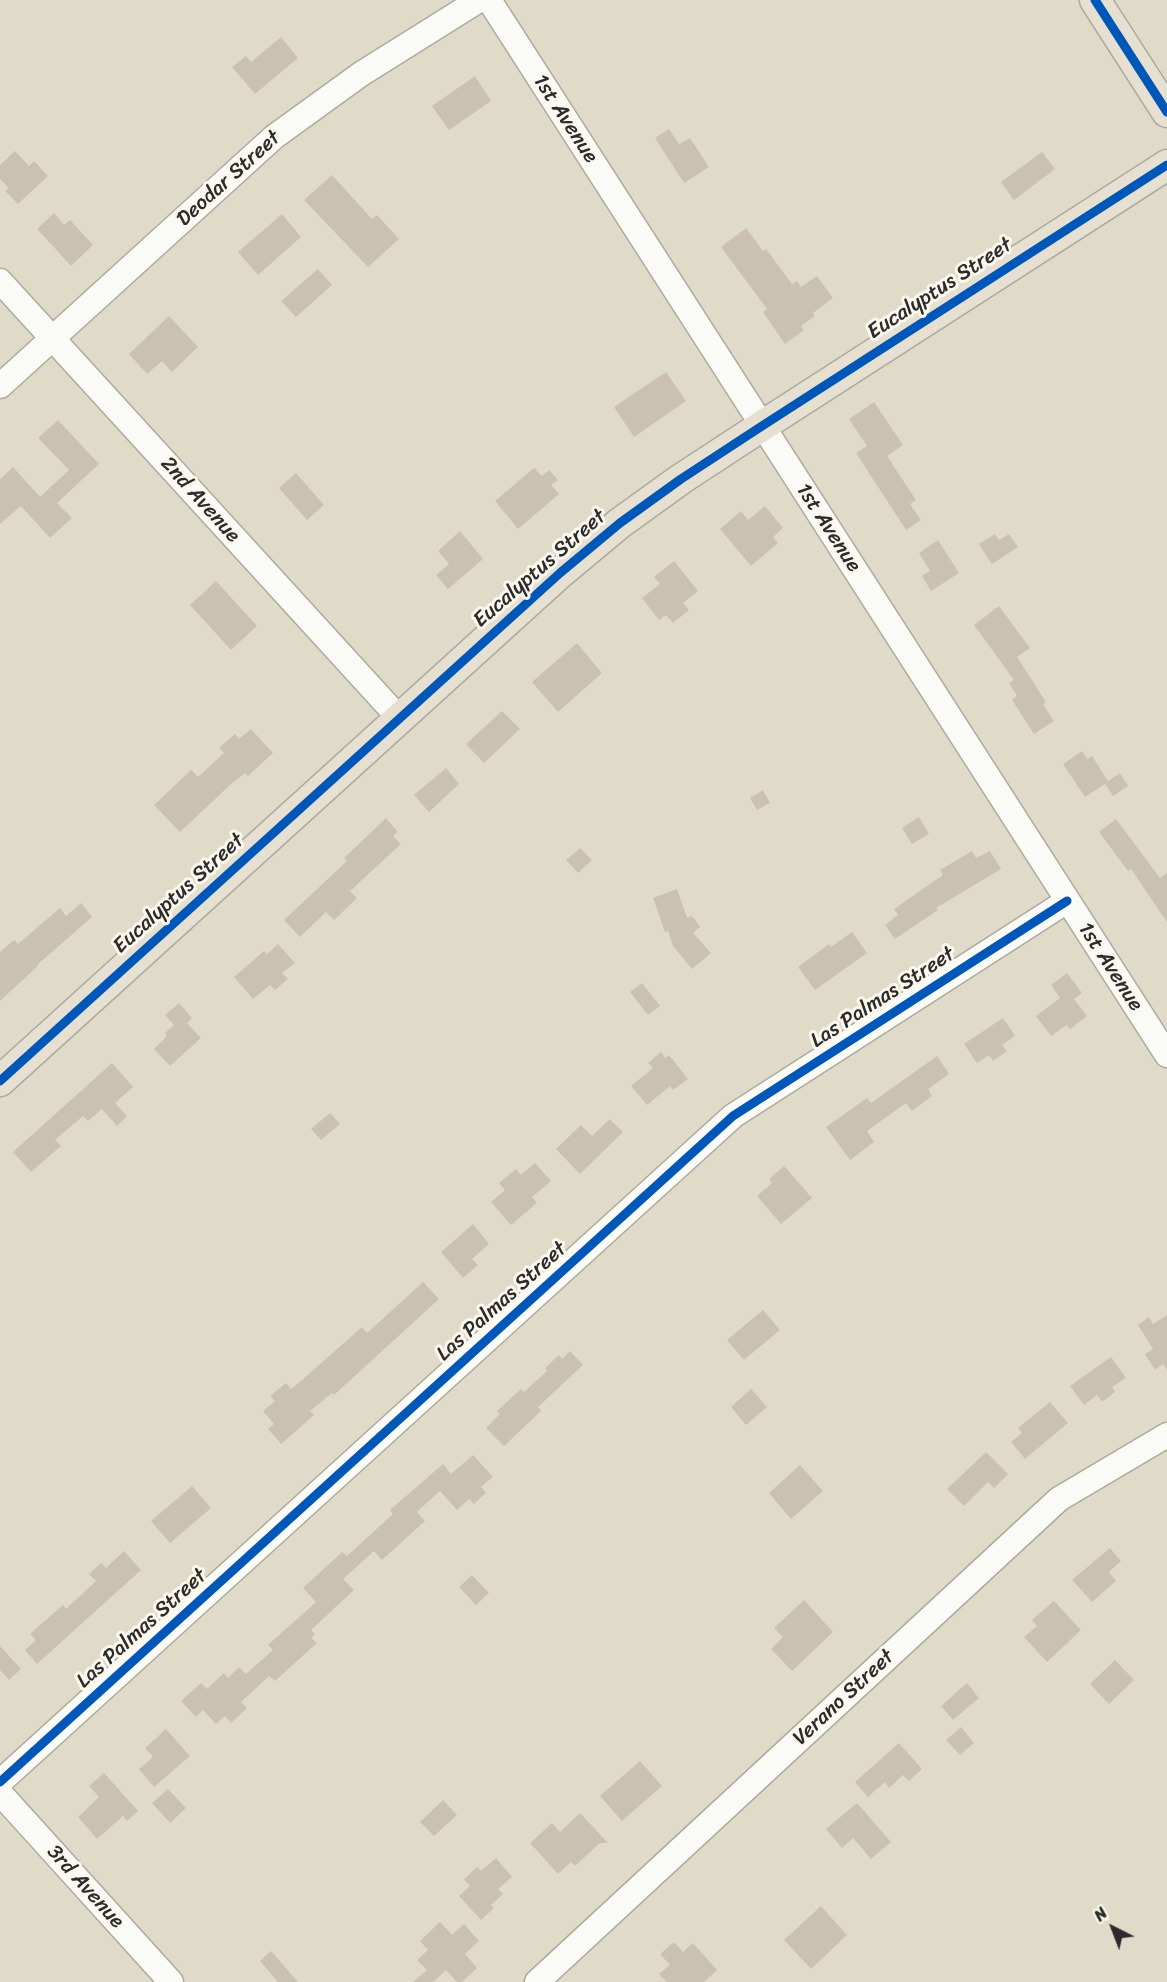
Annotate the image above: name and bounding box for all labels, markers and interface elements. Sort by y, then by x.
street label: 1st Avenue [527,70,603,168]
street label: Deodar Street [172,126,286,232]
street label: Eucalyptus Street [863,233,1017,345]
street label: 2nd Avenue [155,452,245,548]
street label: 1st Avenue [790,479,866,577]
street label: Eucalyptus Street [469,505,611,633]
street label: Eucalyptus Street [108,829,250,959]
street label: 1st Avenue [1072,918,1148,1016]
street label: Las Palmas Street [806,942,960,1054]
street label: Las Palmas Street [432,1237,572,1367]
street label: Las Palmas Street [72,1564,212,1694]
street label: Verano Street [788,1645,900,1751]
street label: 3rd Avenue [41,1840,129,1934]
north arrow [1083,1898,1143,1958]
text: N [1087,1900,1114,1929]

